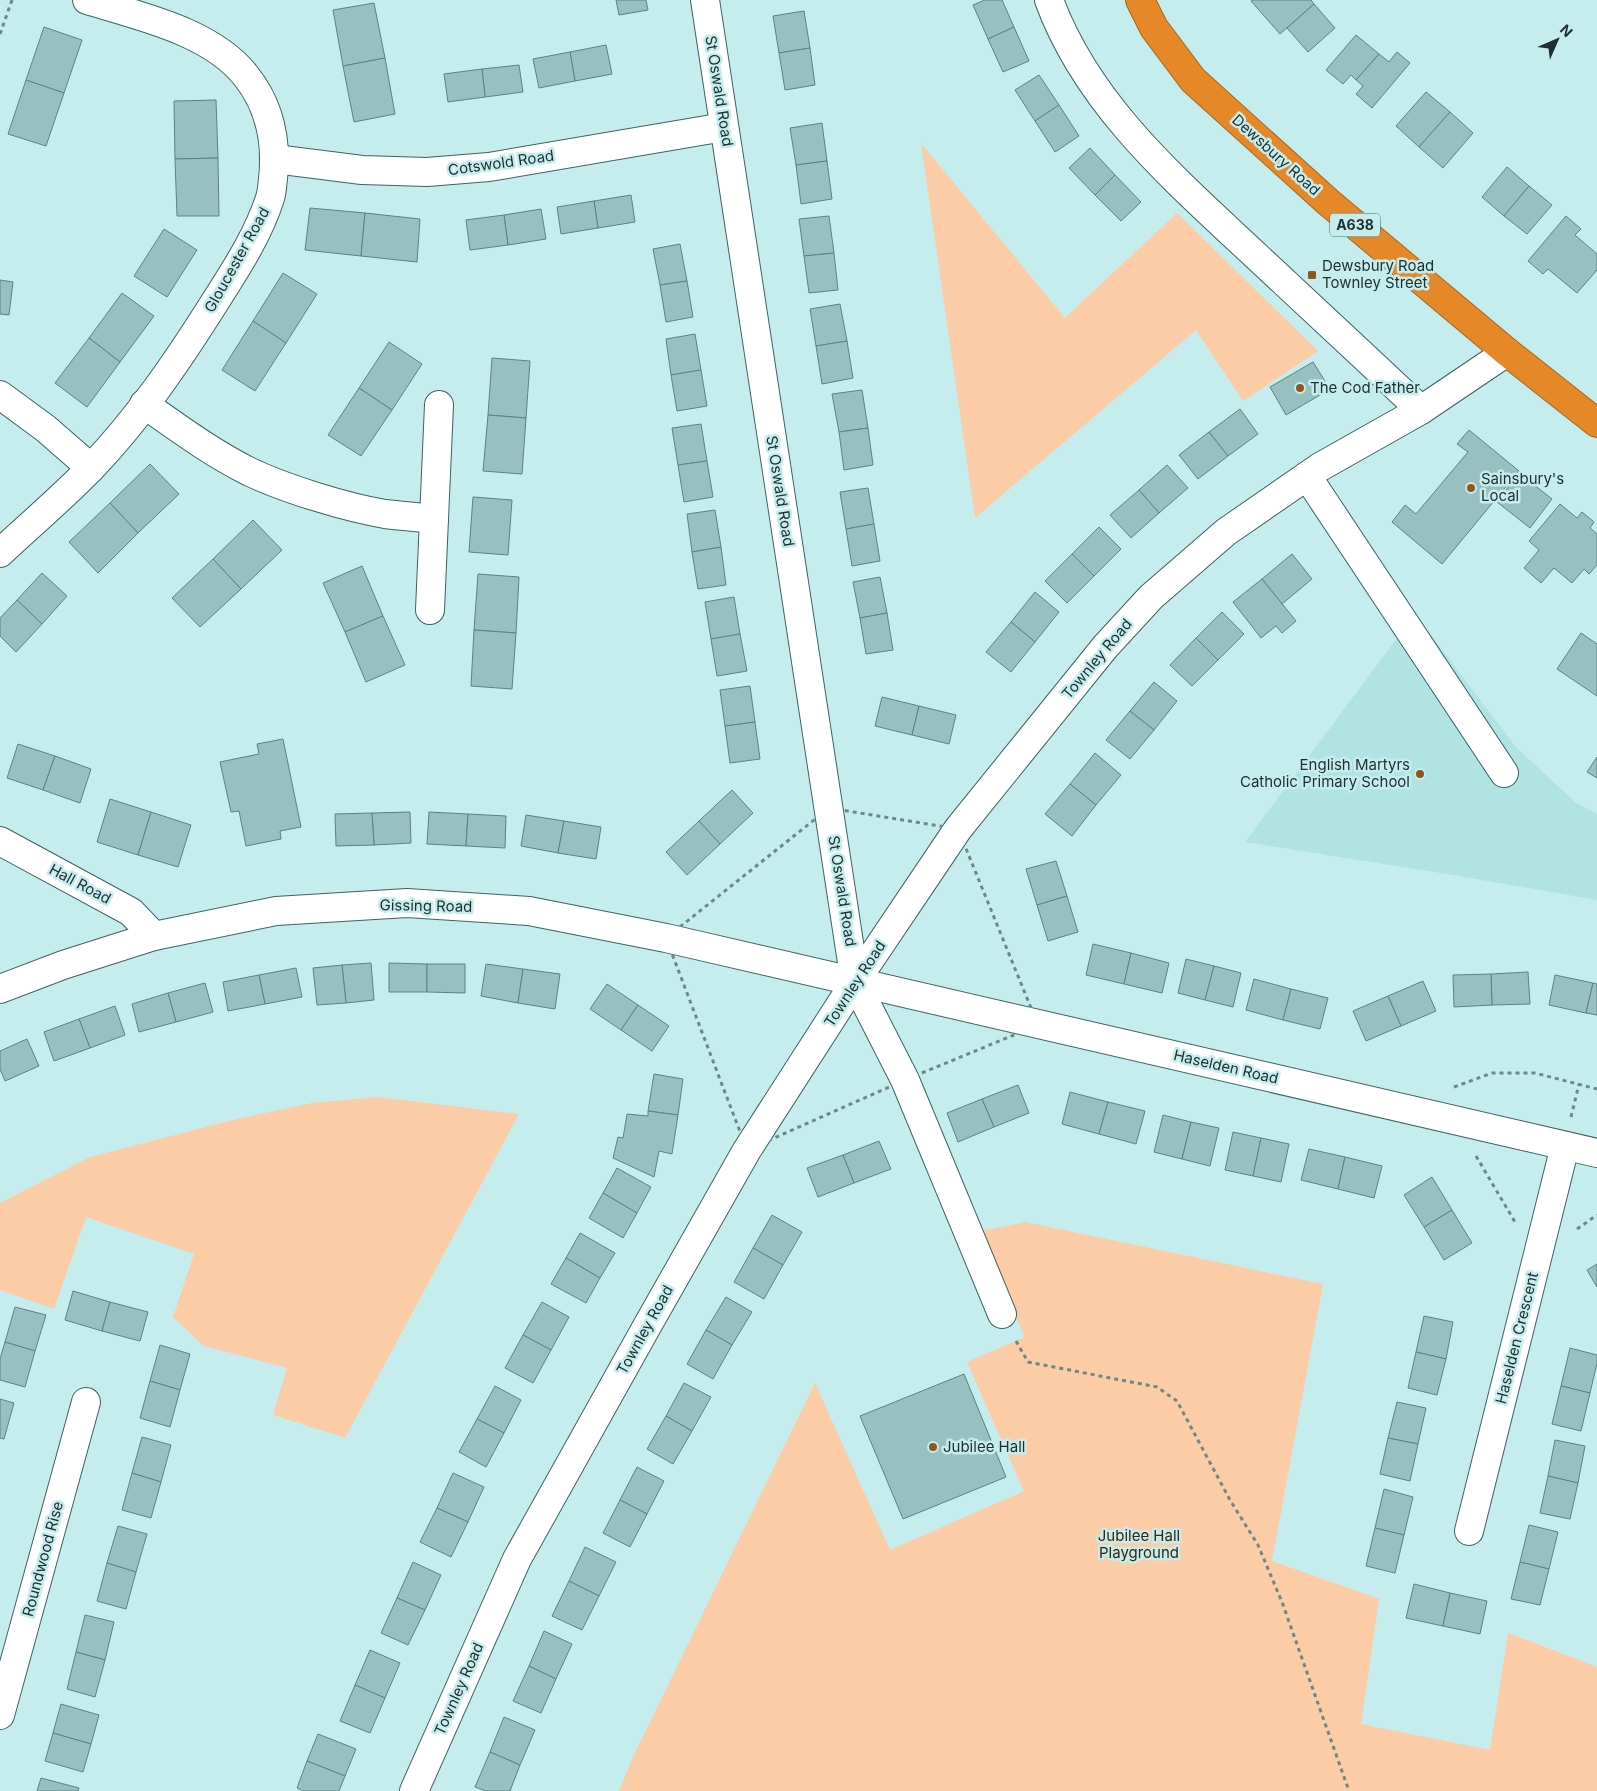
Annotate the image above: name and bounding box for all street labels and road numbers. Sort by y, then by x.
street label: St Oswald Road [701,34,738,148]
street label: Dewsbury Road [1228,110,1324,199]
street label: Cotswold Road [447,146,555,179]
street label: Gloucester Road [200,204,273,316]
road number: A638 [1330,214,1380,236]
street label: St Oswald Road [762,434,799,548]
street label: Townley Road [1057,615,1136,703]
street label: St Oswald Road [824,834,861,948]
street label: Hall Road [46,859,114,908]
street label: Gissing Road [379,895,473,916]
street label: Townley Road [820,937,890,1031]
street label: Haselden Road [1172,1045,1280,1088]
street label: Haselden Crescent [1491,1270,1542,1406]
street label: Townley Road [612,1282,677,1378]
street label: Roundwood Rise [18,1499,67,1619]
street label: Townley Road [430,1640,487,1738]

